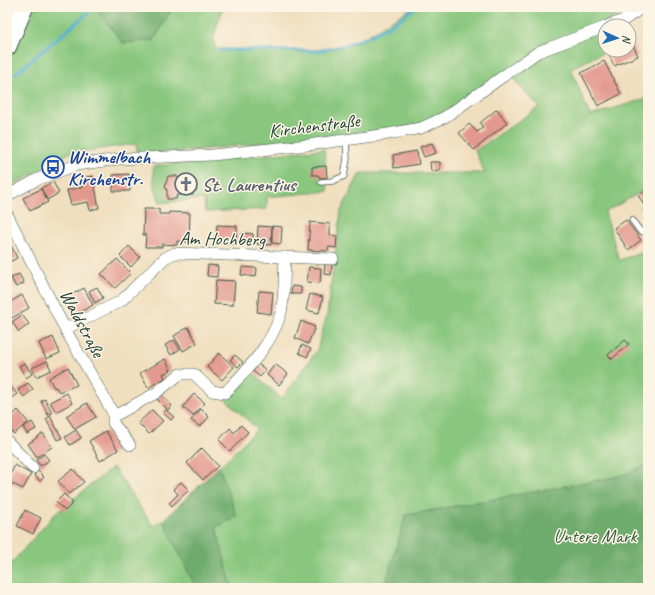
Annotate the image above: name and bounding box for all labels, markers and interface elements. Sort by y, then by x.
north arrow [597,18,637,58]
text: N [620,35,634,44]
street label: Kirchenstraße [267,108,363,143]
place label: Wimmelbach Kirchenstr. [68,145,151,191]
bus stop icon: Wimmelbach Kirchenstr. [40,154,66,180]
church icon: St. Laurentius [173,171,199,197]
place label: St. Laurentius [202,173,298,197]
street label: Am Hochberg [179,226,266,252]
street label: Waldstraße [54,285,111,363]
park label: Untere Mark [553,524,638,548]

